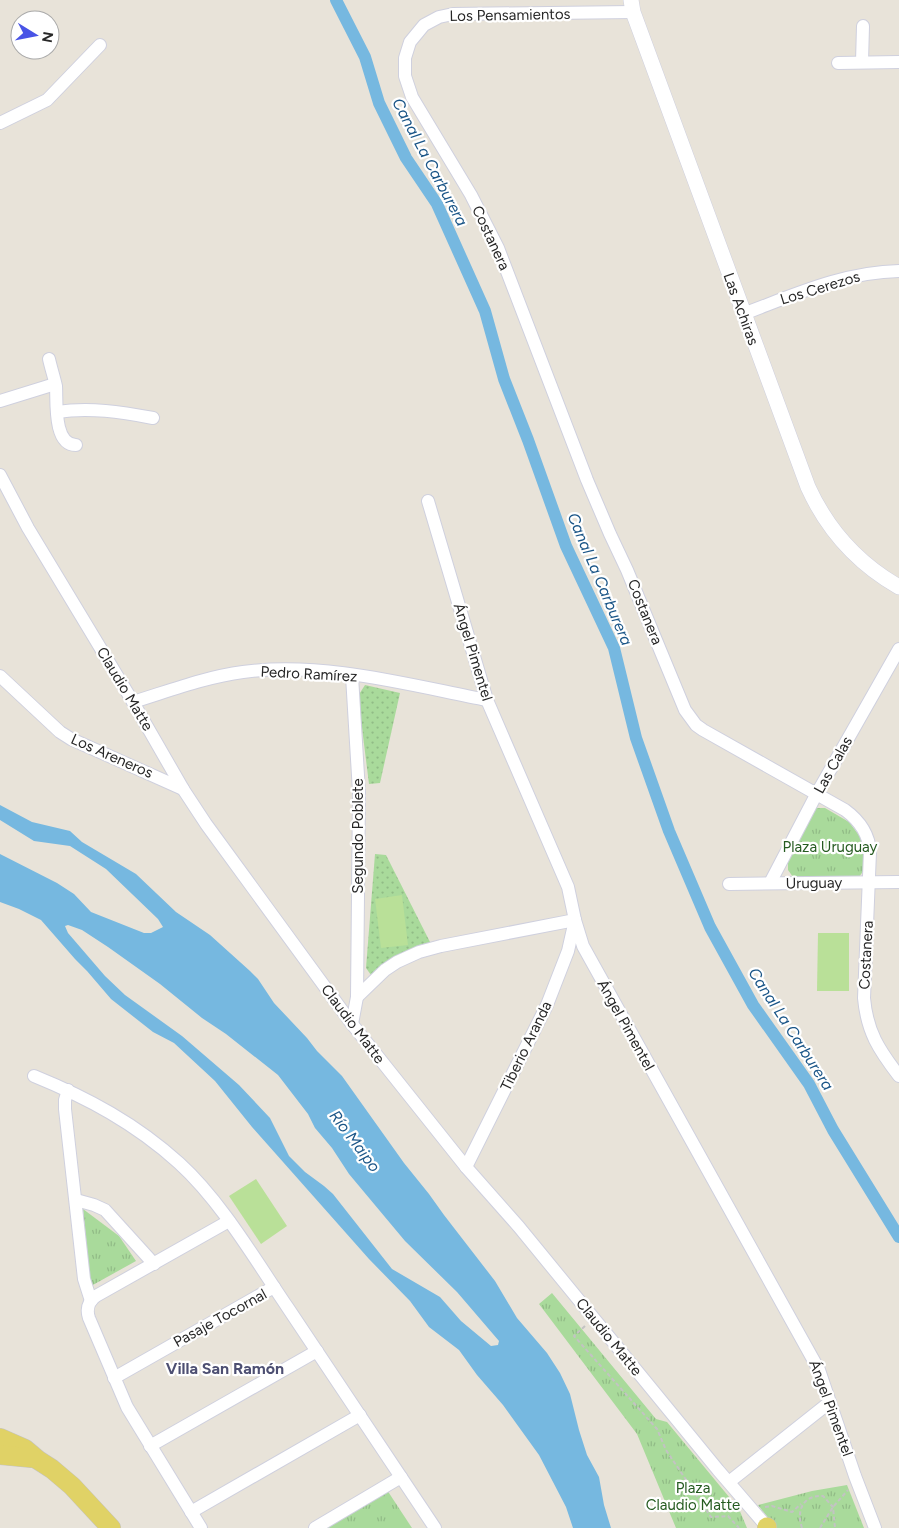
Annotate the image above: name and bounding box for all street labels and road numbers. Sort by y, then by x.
street label: Los Pensamientos [449,5,571,25]
street label: Costanera [468,203,514,273]
street label: Los Cerezos [778,267,862,309]
street label: Las Achiras [720,270,762,348]
street label: Costanera [624,577,666,647]
street label: Ángel Pimentel [450,601,496,703]
street label: Claudio Matte [93,644,157,734]
street label: Pedro Ramírez [260,662,358,686]
street label: Los Areneros [68,730,156,782]
street label: Las Calas [810,733,856,797]
street label: Segundo Poblete [349,778,367,894]
street label: Uruguay [786,874,843,892]
street label: Costanera [855,920,877,990]
street label: Ángel Pimentel [594,976,658,1074]
street label: Claudio Matte [317,981,389,1067]
street label: Tiberio Aranda [497,998,555,1094]
street label: Pasaje Tocornal [170,1285,270,1351]
street label: Claudio Matte [572,1295,646,1379]
street label: Ángel Pimentel [805,1357,857,1459]

